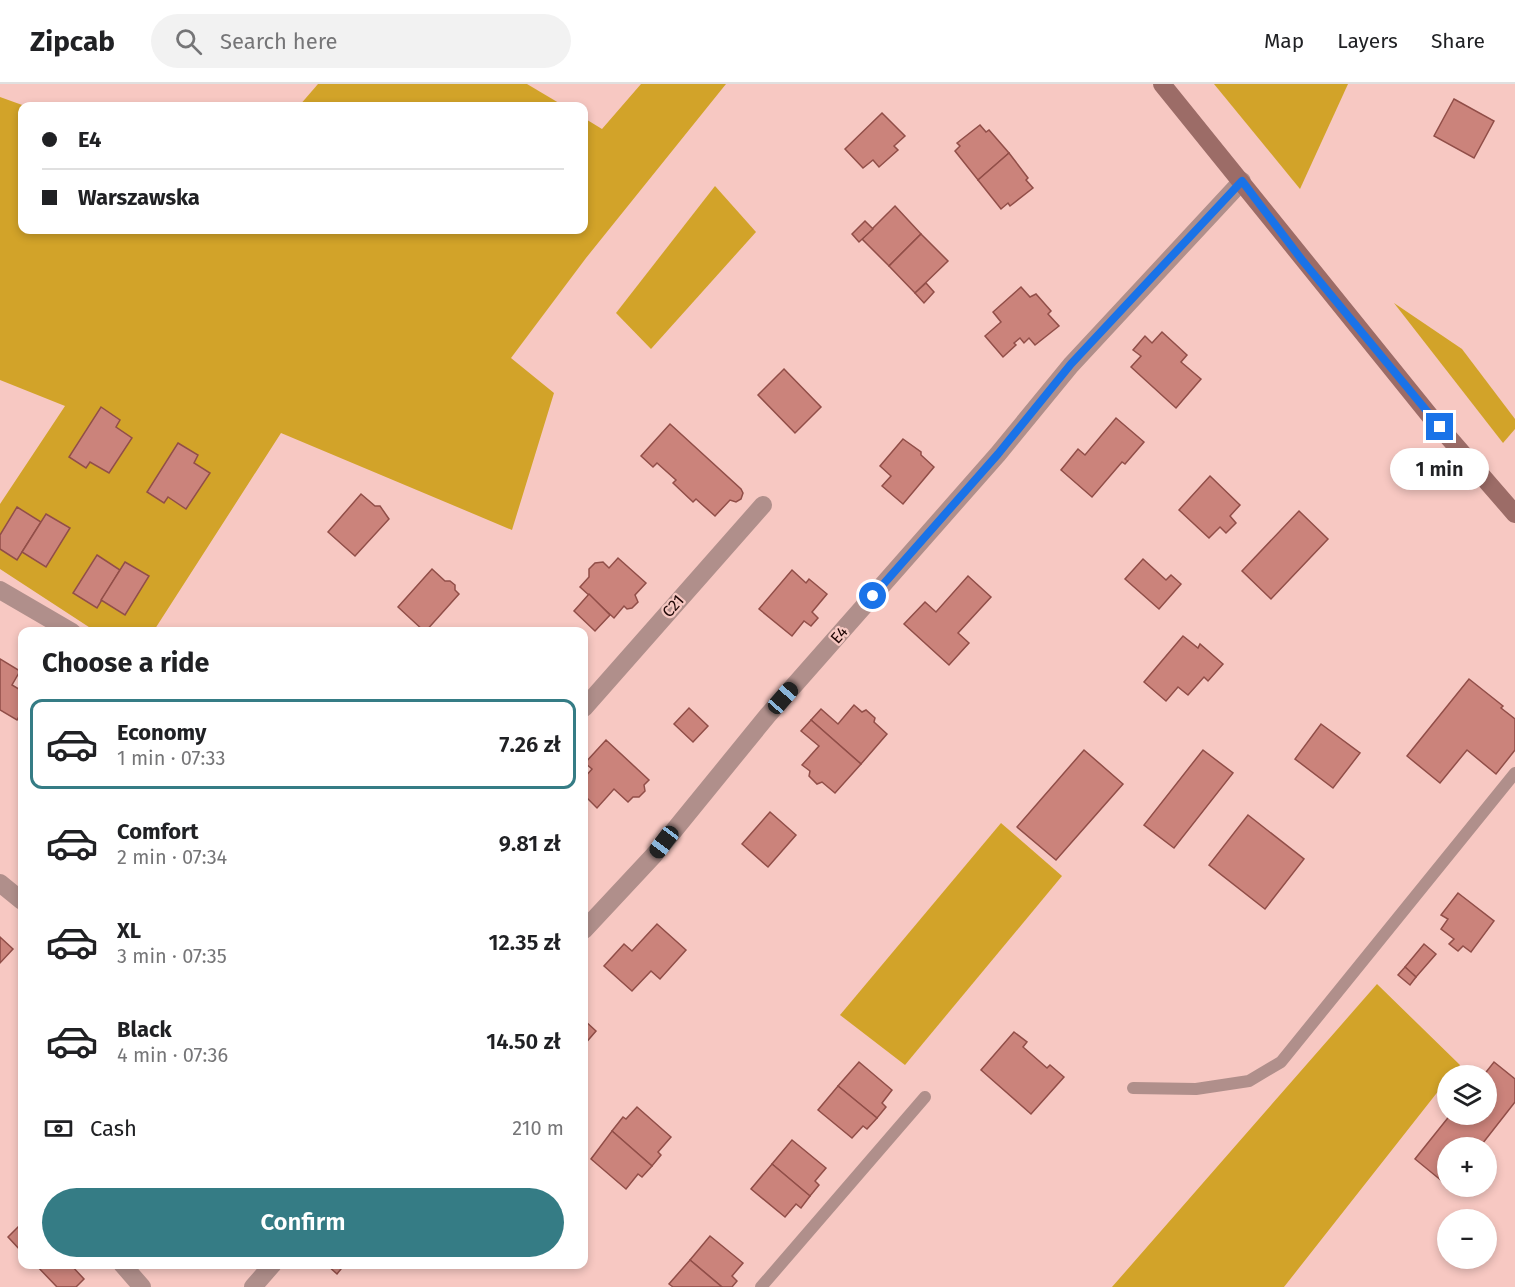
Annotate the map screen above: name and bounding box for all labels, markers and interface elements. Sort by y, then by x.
search box [151,14,571,68]
text: Zipcab [30,25,115,58]
icon: search [172,25,205,58]
text: Search here [220,28,338,55]
text: Map [1264,28,1304,54]
text: Layers [1337,28,1398,54]
text: Share [1431,28,1485,54]
text: E4 [78,126,101,153]
text: Warszawska [78,184,200,211]
route end [1426,413,1453,440]
callout: 1 min [1390,448,1490,490]
text: 1 min [1415,457,1464,481]
route start [859,582,886,609]
street label: C21 [658,591,688,621]
street label: E4 [826,622,852,647]
text: Choose a ride [42,647,209,679]
car [764,679,802,717]
icon: car [45,717,99,771]
text: Economy [117,719,206,746]
text: 7.26 zł [499,731,561,758]
text: 1 min · 07:33 [117,746,225,770]
icon: car [45,816,99,870]
text: Comfort [117,818,198,845]
car [646,822,682,862]
text: 9.81 zł [499,830,561,857]
text: 2 min · 07:34 [117,845,227,869]
icon: car [45,915,99,969]
text: XL [117,917,141,944]
text: 12.35 zł [488,929,561,956]
text: 3 min · 07:35 [117,944,227,968]
icon: car [45,1014,99,1068]
text: Black [117,1016,172,1043]
text: 14.50 zł [486,1028,561,1055]
text: 4 min · 07:36 [117,1043,228,1067]
map controls [1437,1065,1497,1269]
button: layers [1437,1065,1497,1125]
icon: cash [42,1112,75,1145]
text: Cash [90,1115,137,1142]
text: 210 m [512,1116,564,1140]
button: + [1437,1137,1497,1197]
button: Confirm [42,1188,564,1257]
button: − [1437,1209,1497,1269]

